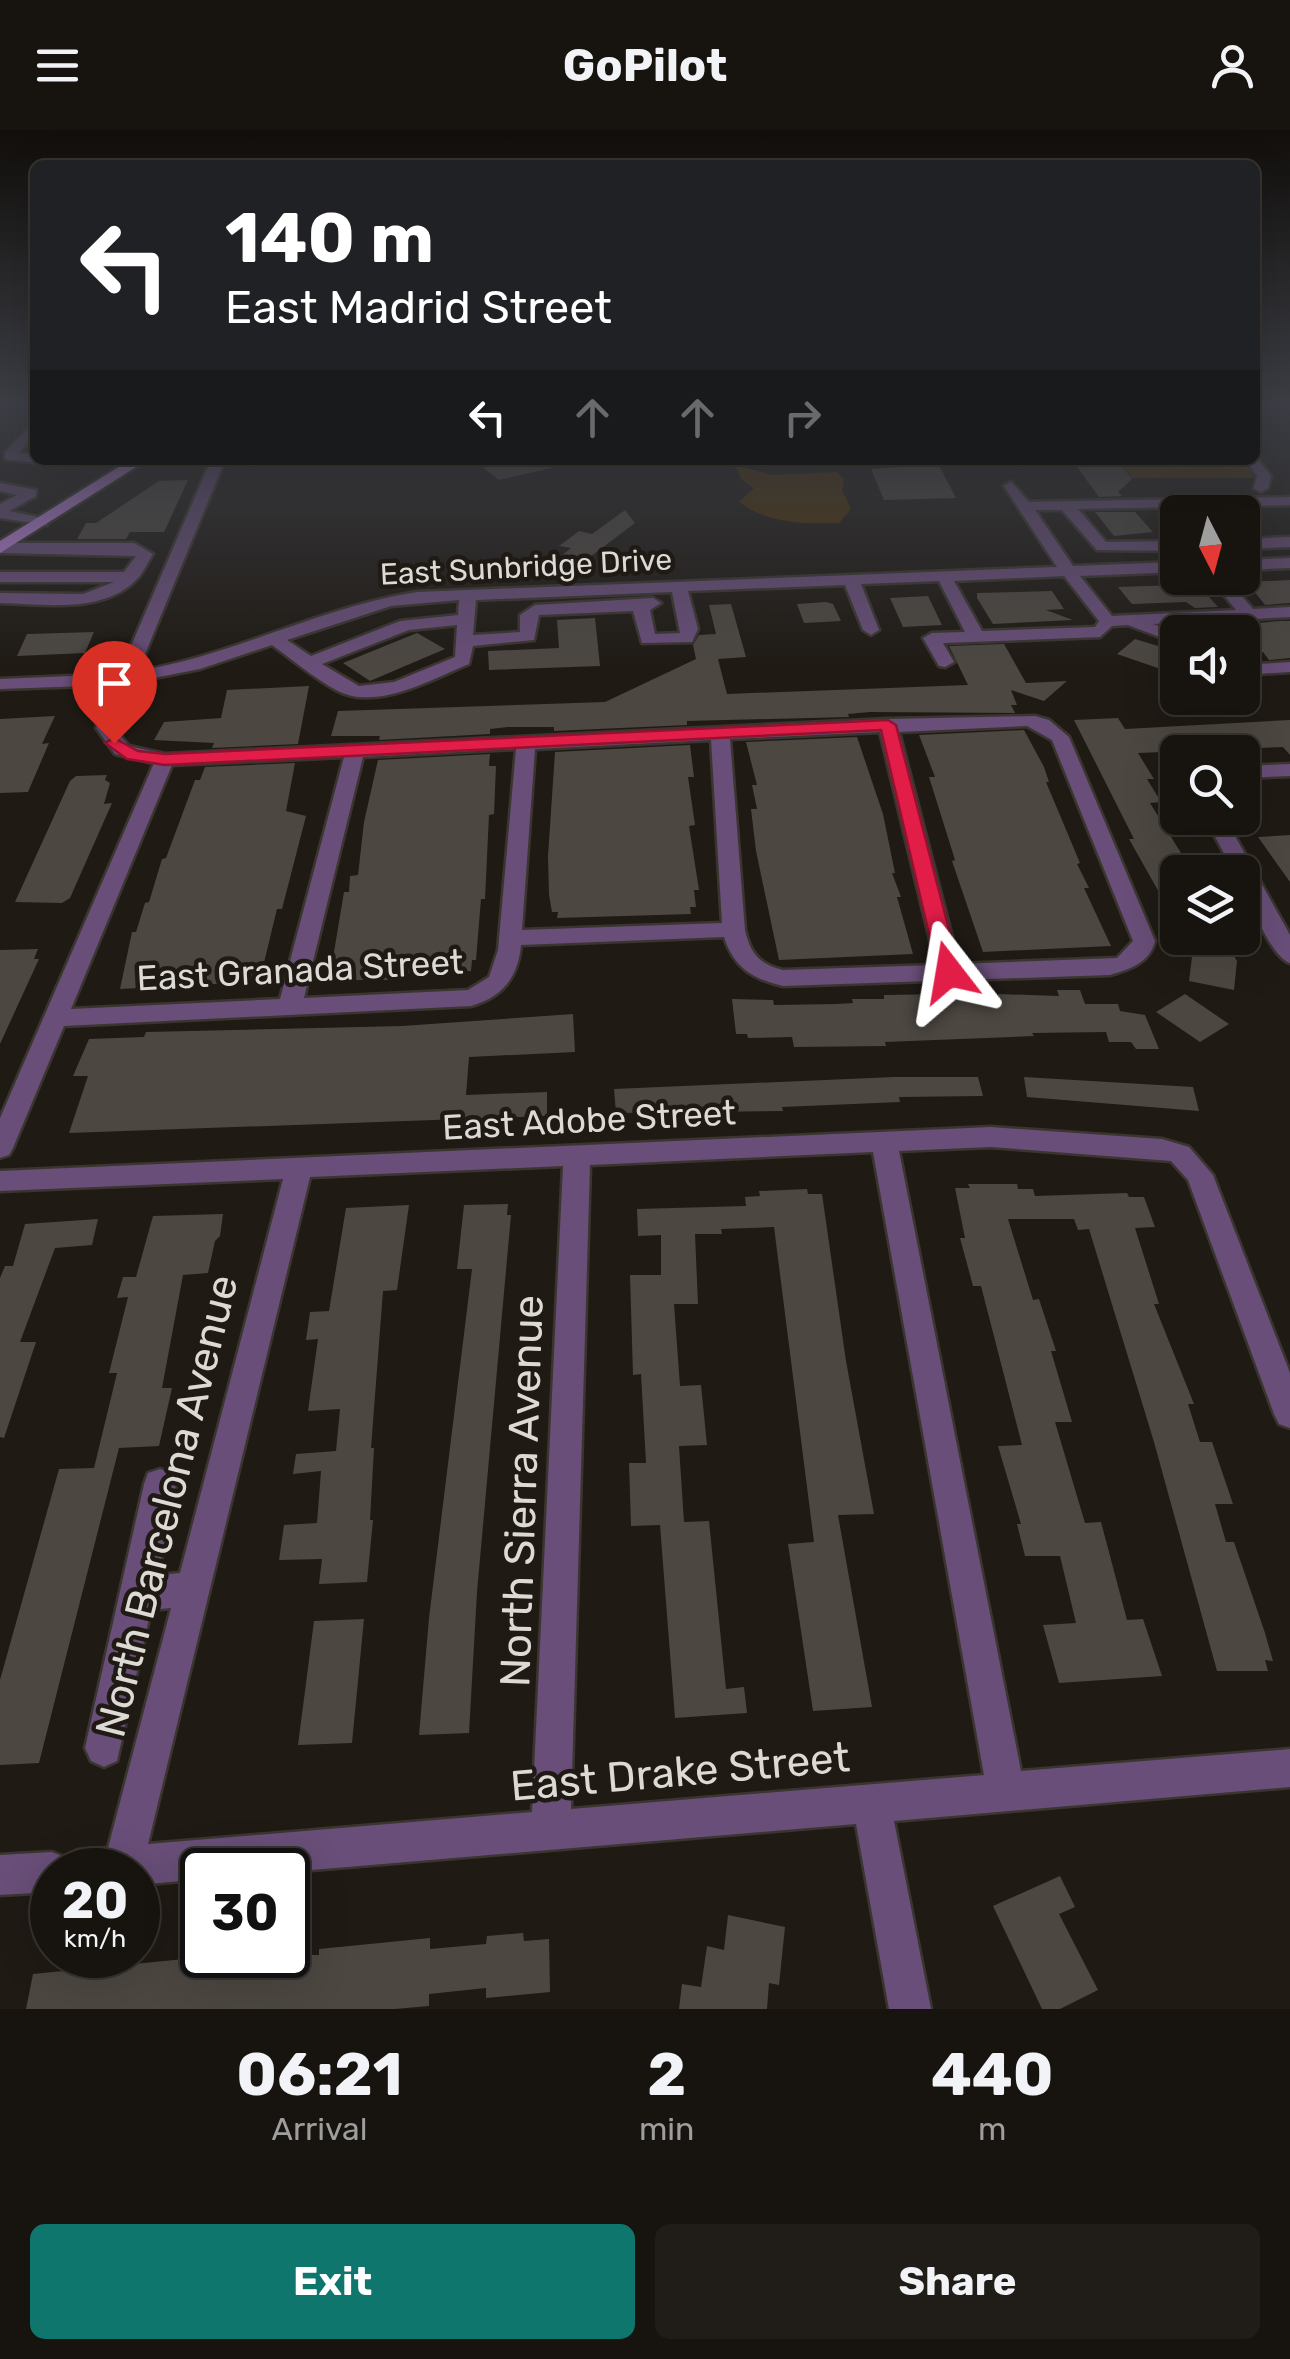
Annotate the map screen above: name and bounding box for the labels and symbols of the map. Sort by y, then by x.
north arrow [1160,495,1260,595]
street label: East Sunbridge Drive [379,541,673,593]
pin [72,641,157,744]
position arrow [897,920,1001,1024]
street label: East Granada Street [136,940,464,1000]
street label: East Adobe Street [441,1091,737,1149]
street label: North Barcelona Avenue [85,1270,249,1742]
street label: North Sierra Avenue [490,1294,554,1688]
street label: East Drake Street [508,1732,852,1812]
speed limit sign: 30 [180,1848,310,1978]

